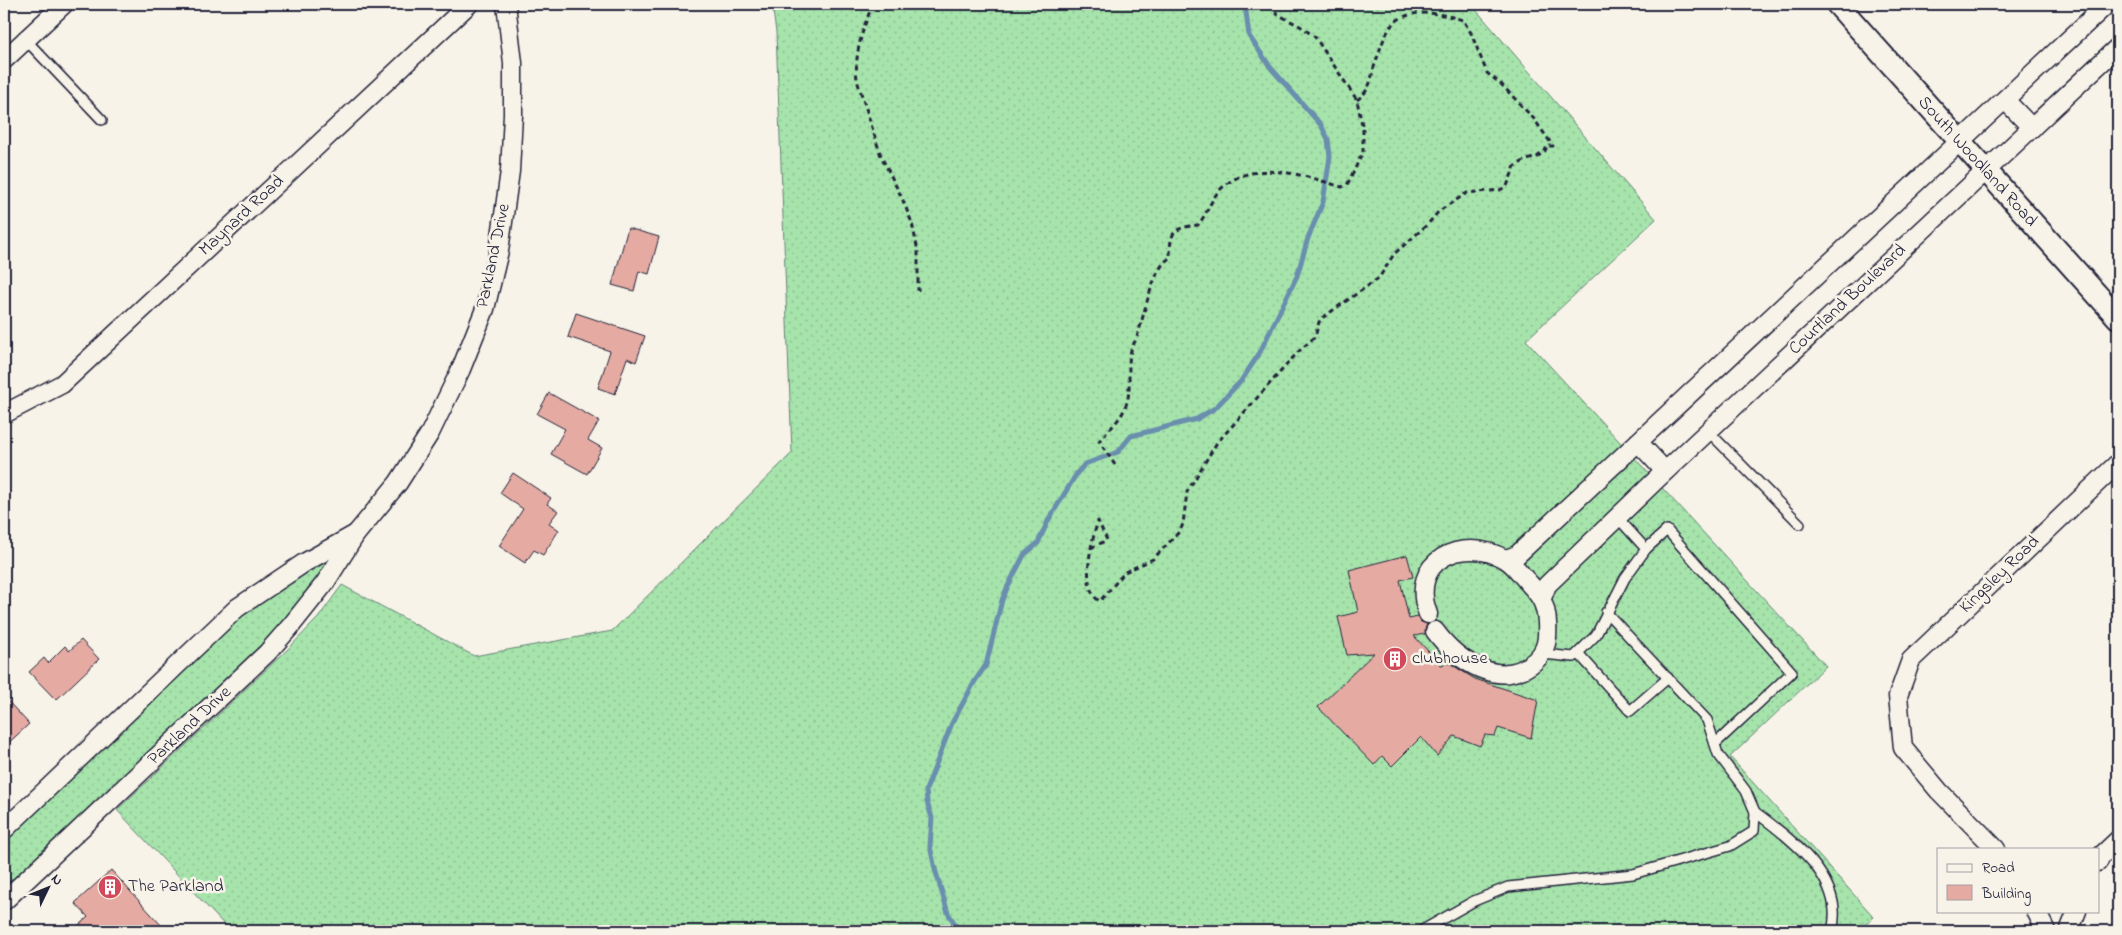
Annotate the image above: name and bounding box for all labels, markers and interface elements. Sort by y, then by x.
street label: South Woodland Road [1911,91,2043,233]
street label: Maynard Road [193,169,291,263]
street label: Parkland Drive [470,200,518,311]
street label: Courtland Boulevard [1783,238,1913,362]
street label: Kingsley Road [1954,530,2047,621]
building icon: clubhouse [1382,646,1408,672]
place label: clubhouse [1412,646,1489,672]
street label: Parkland Drive [142,680,238,772]
legend [1937,848,2100,912]
text: Road [1982,857,2015,879]
north arrow [22,862,72,912]
text: N [46,870,67,891]
building icon: The Parkland [97,874,123,900]
place label: The Parkland [128,874,224,900]
text: Building [1981,883,2031,906]

